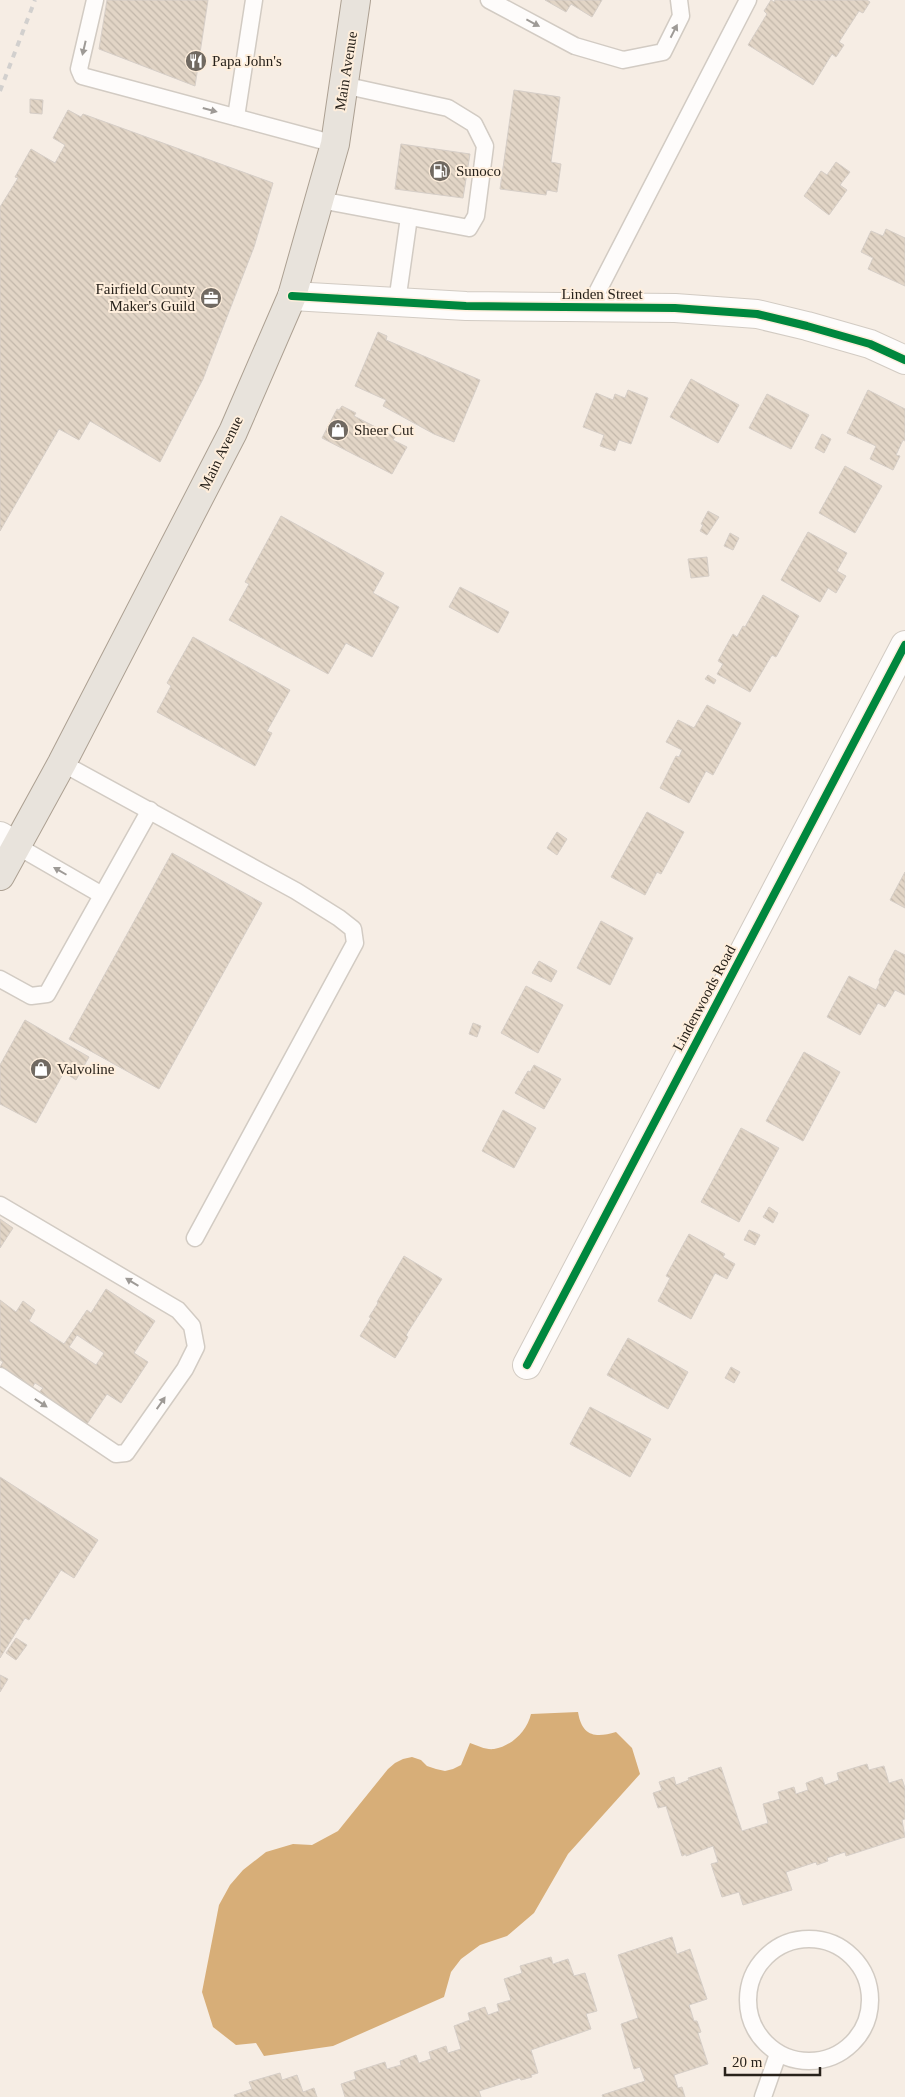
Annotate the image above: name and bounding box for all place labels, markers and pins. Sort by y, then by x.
restaurant icon: Papa John's [184,49,208,73]
place label: Papa John's [212,53,282,69]
fuel station icon: Sunoco [428,159,452,183]
place label: Sunoco [456,163,501,179]
place label: Fairfield County Maker's Guild [95,281,195,314]
office icon: Fairfield County Maker's Guild [199,286,223,310]
shop icon: Sheer Cut [326,418,350,442]
place label: Sheer Cut [354,422,414,438]
shop icon: Valvoline [29,1057,53,1081]
place label: Valvoline [57,1061,115,1077]

